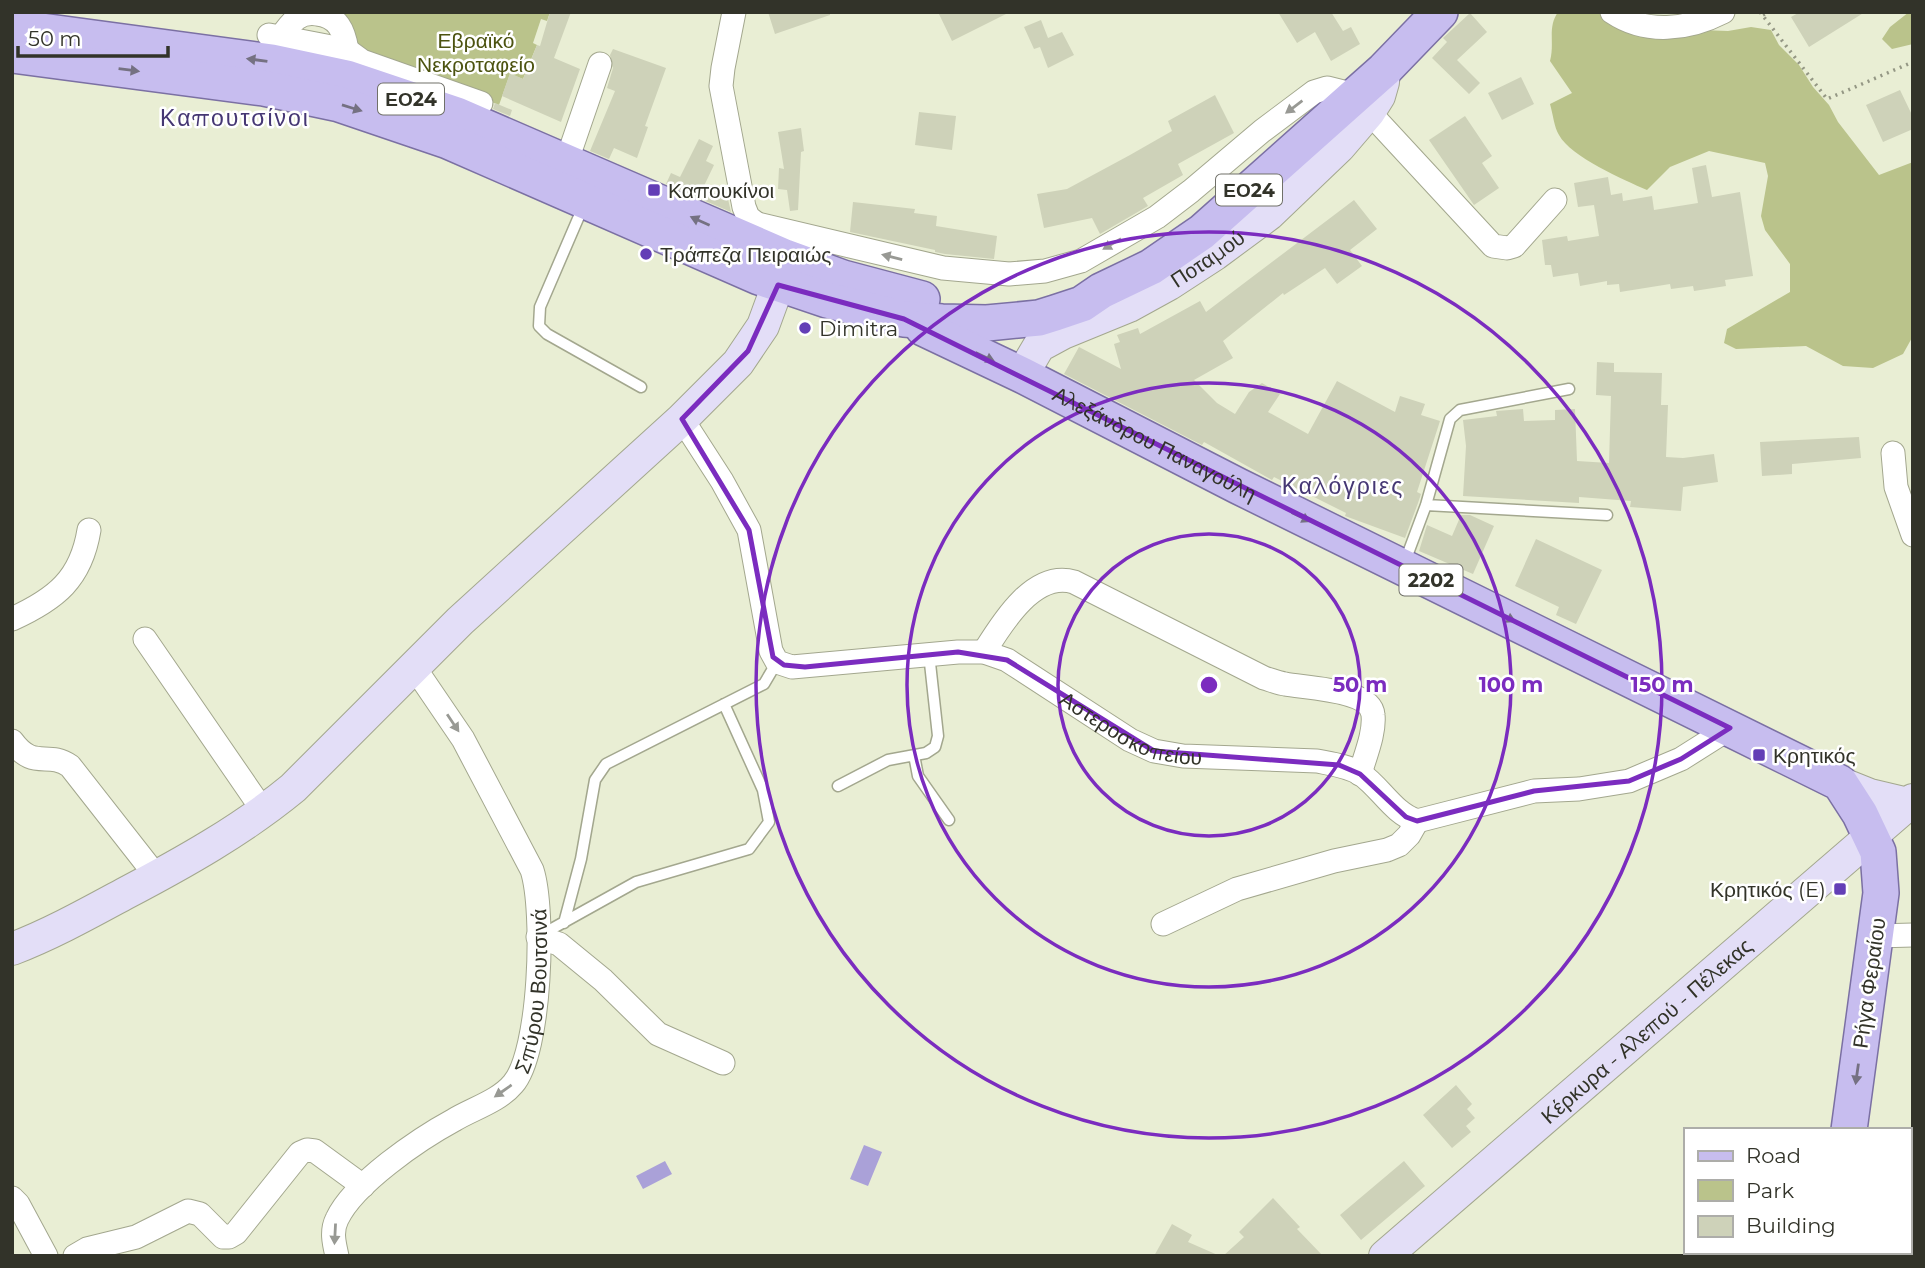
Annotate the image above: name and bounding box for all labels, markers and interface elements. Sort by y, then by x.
scale bar [18,14,168,58]
text: 50 m [28,26,82,51]
park label: Εβραϊκό Νεκροταφείο [417,28,535,77]
one-way arrow [246,54,268,65]
one-way arrow [118,65,140,76]
road number: ΕΟ24 [378,83,444,114]
one-way arrow [1285,100,1303,115]
district label: Καπουτσίνοι [160,104,310,132]
one-way arrow [342,104,363,114]
road number: ΕΟ24 [1216,174,1282,206]
place label: Καπουκίνοι [668,178,775,203]
marker: Καπουκίνοι [646,182,662,198]
one-way arrow [689,215,710,226]
street label: Ποταμού [1166,224,1249,292]
one-way arrow [1103,238,1122,250]
place label: Τράπεζα Πειραιώς [660,242,831,267]
marker: Τράπεζα Πειραιώς [638,246,654,262]
one-way arrow [881,251,903,262]
place label: Dimitra [819,316,898,341]
marker: Dimitra [797,320,813,336]
one-way arrow [975,352,995,363]
street label: Αλεξάνδρου Παναγούλη [1049,381,1261,506]
district label: Καλόγριες [1282,472,1404,500]
one-way arrow [1291,511,1311,523]
road number: 2202 [1400,565,1462,596]
one-way arrow [1496,610,1516,622]
text: 50 m [1333,672,1387,697]
text: 100 m [1479,672,1543,697]
text: 150 m [1631,672,1693,697]
centre of rings [1197,673,1221,697]
street label: Αστεροσκοπείου [1056,686,1203,769]
one-way arrow [446,714,460,732]
place label: Κρητικός [1773,743,1856,768]
marker: Κρητικός [1751,747,1767,763]
place label: Κρητικός (E) [1710,877,1826,902]
marker: Κρητικός (E) [1832,881,1848,897]
street label: Σπύρου Βουτσινά [509,908,552,1077]
street label: Ρήγα Φεραίου [1847,916,1891,1050]
street label: Κέρκυρα - Αλεπού - Πέλεκας [1536,933,1757,1128]
one-way arrow [1851,1063,1862,1085]
one-way arrow [494,1084,512,1098]
legend [1684,1128,1911,1254]
text: Road [1746,1143,1801,1168]
text: Park [1746,1178,1794,1203]
text: Building [1746,1213,1836,1238]
one-way arrow [330,1223,341,1245]

